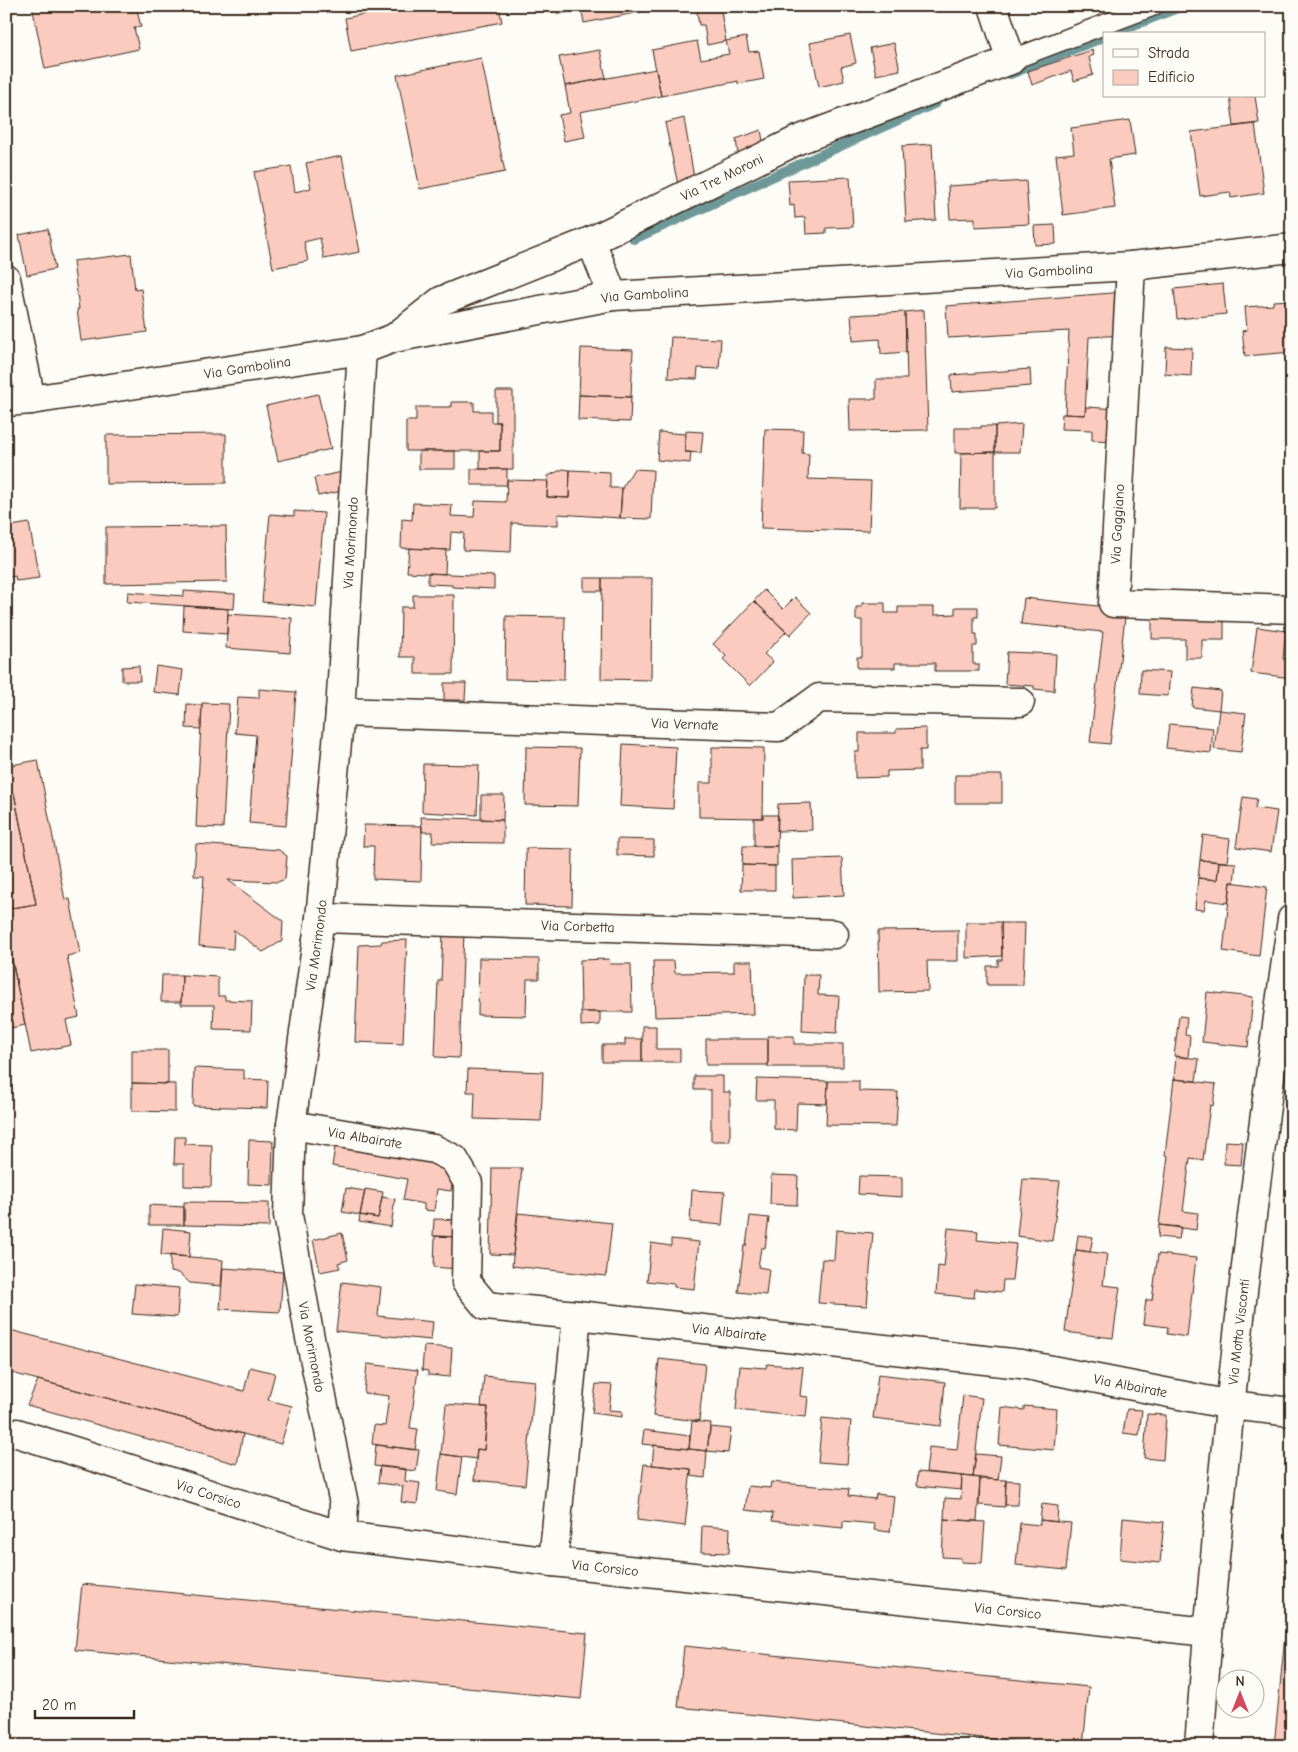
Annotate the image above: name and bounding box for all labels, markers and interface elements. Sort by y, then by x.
legend [1103,32,1266,98]
text: Strada [1148,44,1190,62]
text: Edificio [1148,68,1195,86]
street label: Via Tre Moroni [678,150,766,205]
street label: Via Gambolina [1005,260,1094,282]
street label: Via Gambolina [600,284,689,307]
street label: Via Gambolina [203,353,292,383]
street label: Via Gaggiano [1107,484,1128,565]
street label: Via Morimondo [340,496,362,589]
street label: Via Vernate [651,715,719,734]
street label: Via Morimondo [302,899,331,992]
street label: Via Corbetta [541,917,615,936]
street label: Via Albairate [327,1123,403,1152]
street label: Via Motta Visconti [1224,1278,1253,1386]
street label: Via Morimondo [294,1300,329,1394]
street label: Via Albairate [691,1320,767,1345]
street label: Via Albairate [1092,1370,1169,1401]
street label: Via Corsico [174,1476,243,1512]
street label: Via Corsico [571,1556,640,1580]
street label: Via Corsico [973,1599,1042,1623]
north arrow [1216,1670,1266,1720]
text: N [1235,1673,1245,1690]
scale bar [35,1687,134,1719]
text: 20 m [42,1696,76,1714]

